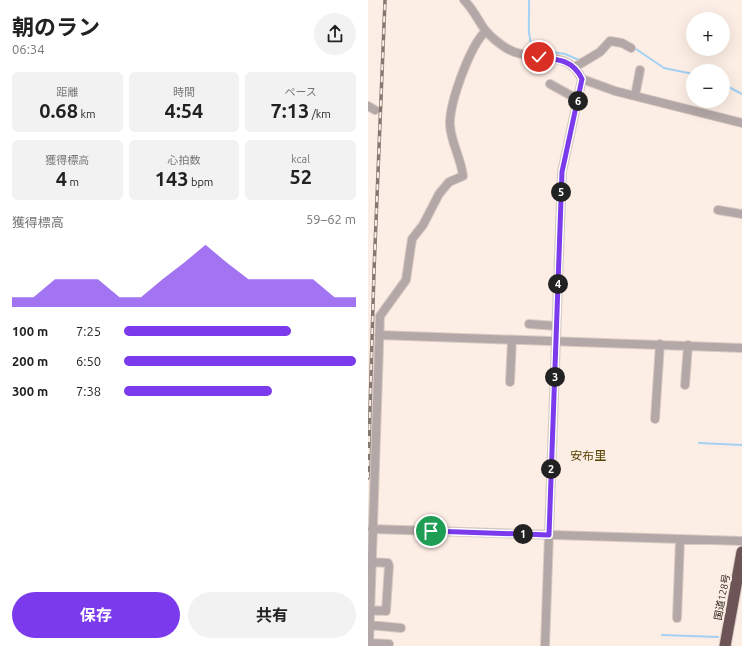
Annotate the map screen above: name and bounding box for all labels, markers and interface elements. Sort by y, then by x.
map controls [686,12,730,108]
button: + [686,12,730,56]
button: share [314,13,356,55]
text: 朝のラン [12,14,100,39]
pin [522,40,556,74]
text: 06:34 [12,42,45,56]
icon: check [528,46,550,68]
button: − [686,64,730,108]
text: 距離 [56,86,78,98]
text: 時間 [173,86,195,98]
text: ペース [284,86,317,98]
pin: 6 [568,91,588,111]
text: 6 [575,95,581,107]
text: 0.68 [39,99,78,122]
text: 4:54 [165,99,203,122]
text: 7:13 [270,99,309,122]
text: km [78,108,96,120]
text: /km [309,108,331,120]
text: kcal [291,153,310,165]
text: 獲得標高 [45,154,89,166]
text: 心拍数 [167,154,200,166]
text: 52 [289,165,312,188]
text: 4 [56,167,67,190]
text: 143 [155,167,188,190]
text: m [67,176,79,188]
text: bpm [188,176,213,188]
pin: 5 [551,182,571,202]
text: 5 [558,186,564,198]
text: 59–62 m [306,212,356,226]
text: 獲得標高 [12,215,64,229]
pin: 4 [548,274,568,294]
text: 4 [555,278,561,290]
text: 100 m [12,324,48,338]
text: 7:25 [76,324,101,338]
text: 200 m [12,354,48,368]
text: 6:50 [76,354,101,368]
pin: 3 [545,367,565,387]
text: 3 [552,371,558,383]
text: 300 m [12,384,48,398]
text: 7:38 [76,384,101,398]
district label: 安布里 [570,449,606,462]
pin: 2 [541,459,561,479]
text: 2 [548,463,554,475]
pin [414,514,448,548]
icon: arrive [420,520,442,542]
pin: 1 [513,524,533,544]
text: 1 [520,528,526,540]
street label: 国道128号 [712,573,732,621]
button: 保存 [12,592,180,638]
button: 共有 [188,592,356,638]

